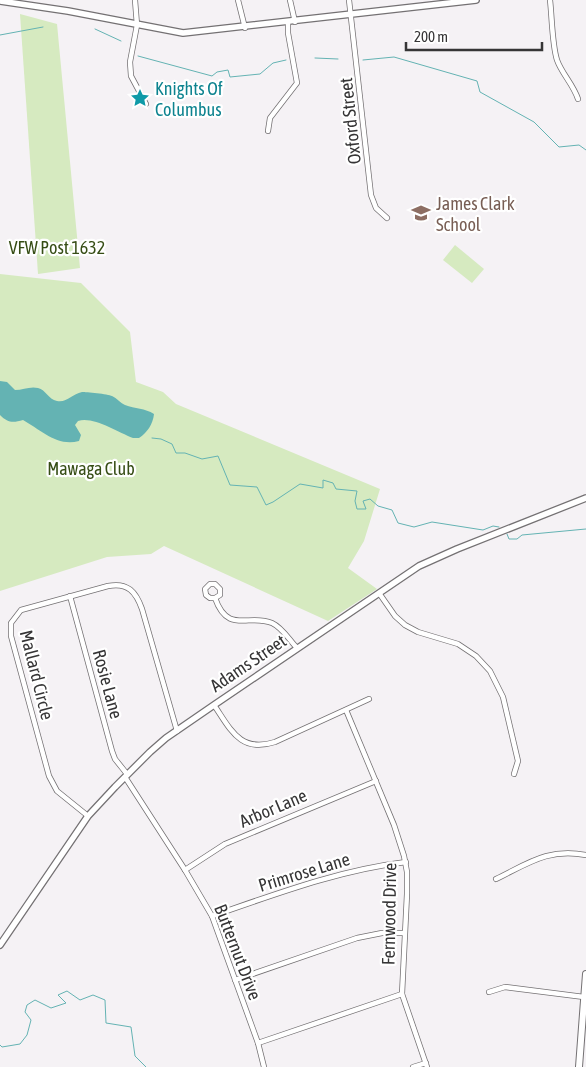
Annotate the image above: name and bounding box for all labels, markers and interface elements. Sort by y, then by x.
scale bar [406,20,542,52]
text: 200 m [414,28,448,45]
street label: Oxford Street [335,77,365,165]
place label: Knights Of Columbus [155,78,223,120]
place icon: Knights Of Columbus [129,87,151,109]
place label: James Clark School [436,193,515,235]
school or university icon: James Clark School [410,202,432,224]
park label: VFW Post 1632 [9,237,105,258]
park label: Mawaga Club [47,458,135,479]
street label: Mallard Circle [16,628,58,722]
street label: Adams Street [206,630,290,696]
street label: Rosie Lane [89,647,127,721]
street label: Arbor Lane [236,784,310,832]
street label: Primrose Lane [256,848,352,896]
street label: Fernwood Drive [378,863,400,965]
street label: Butternut Drive [210,901,266,1003]

